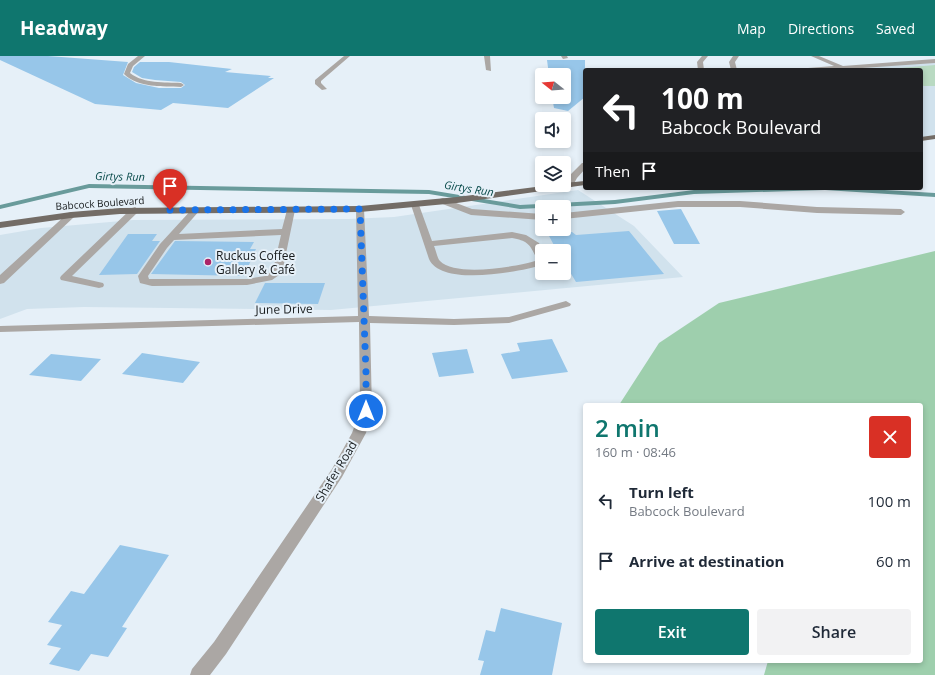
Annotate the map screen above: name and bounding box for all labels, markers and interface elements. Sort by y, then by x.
text: Headway [20,15,108,41]
text: Map [737,19,766,38]
text: Directions [788,19,854,38]
text: Saved [876,19,915,38]
north arrow [535,68,571,104]
map controls [535,68,571,280]
text: 100 m [661,79,744,117]
icon: left [595,84,647,136]
button: sound [535,112,571,148]
text: Babcock Boulevard [661,115,821,139]
button: layers [535,156,571,192]
icon: arrive [638,160,660,182]
text: Then [595,161,630,181]
water label: Girtys Run [95,168,145,184]
pin [153,169,187,210]
icon: arrive [159,175,181,197]
water label: Girtys Run [443,177,495,199]
street label: Babcock Boulevard [55,193,145,213]
button: + [535,200,571,236]
button: − [535,244,571,280]
place label: Ruckus Coffee Gallery & Café [216,247,296,278]
marker: Ruckus Coffee Gallery & Café [203,257,213,267]
street label: June Drive [254,300,313,318]
position arrow [345,390,387,432]
text: 2 min [595,411,660,444]
button: close [869,416,911,458]
street label: Shafer Road [311,437,361,505]
text: 160 m · 08:46 [595,443,676,461]
text: Turn left [629,482,694,502]
icon: left [595,490,617,512]
text: 100 m [867,491,911,511]
text: Babcock Boulevard [629,502,745,520]
icon: arrive [595,550,617,572]
text: Arrive at destination [629,551,784,571]
text: 60 m [876,551,911,571]
button: Exit [595,609,749,655]
button: Share [757,609,911,655]

